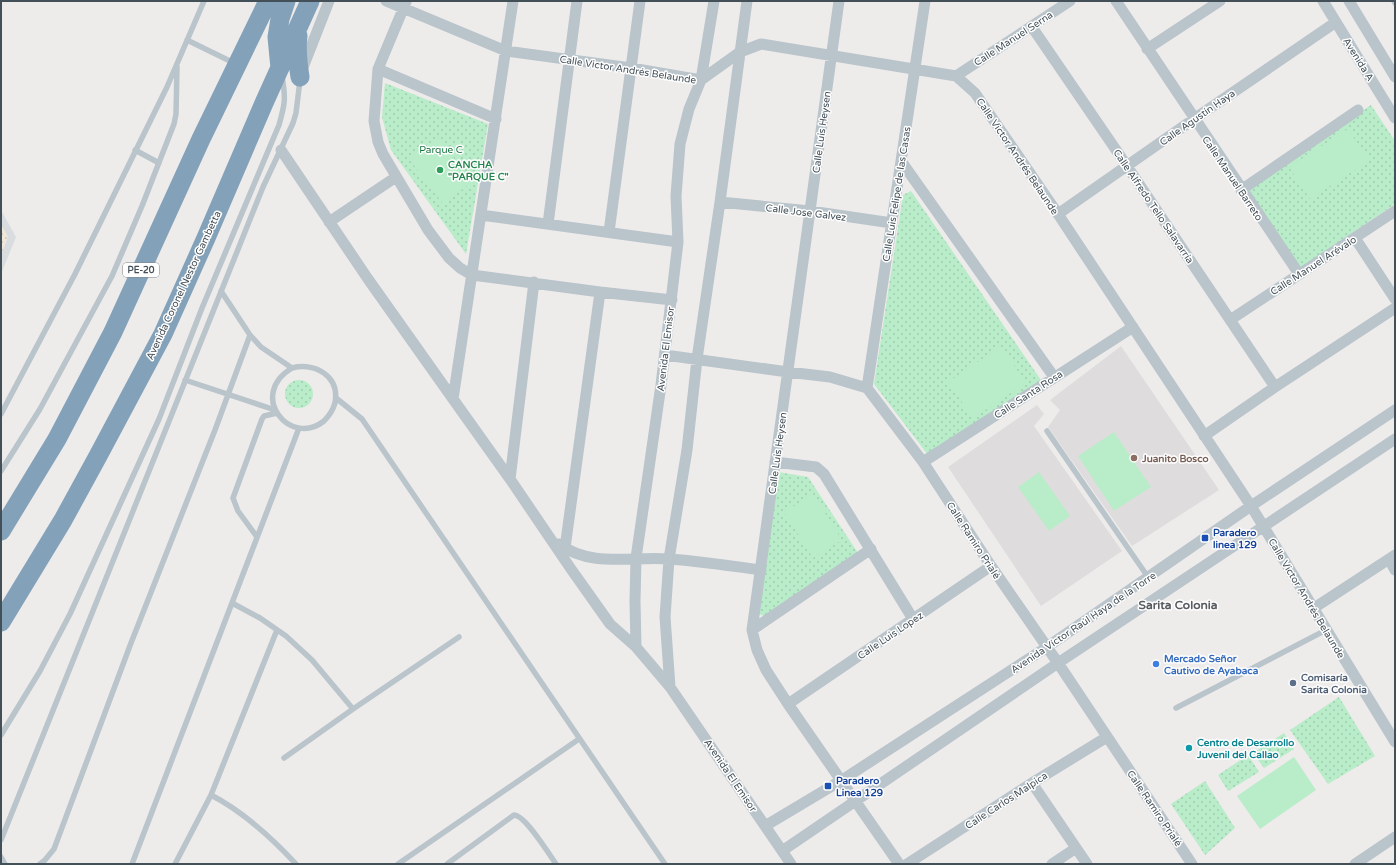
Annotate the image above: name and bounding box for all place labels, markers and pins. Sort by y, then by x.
place label: CANCHA "PARQUE C" [448,159,509,183]
marker: CANCHA "PARQUE C" [435,165,445,175]
marker: Juanito Bosco [1129,453,1139,463]
place label: Juanito Bosco [1141,453,1209,465]
place label: Paradero linea 129 [1213,527,1257,551]
marker: Paradero linea 129 [1200,533,1210,543]
place label: Mercado Señor Cautivo de Ayabaca [1164,653,1259,677]
marker: Mercado Señor Cautivo de Ayabaca [1151,659,1161,669]
place label: Comisaría Sarita Colonia [1301,672,1367,696]
marker: Comisaría Sarita Colonia [1288,678,1298,688]
place label: Centro de Desarrollo Juvenil del Callao [1196,737,1294,761]
marker: Centro de Desarrollo Juvenil del Callao [1184,743,1194,753]
place label: Paradero Linea 129 [836,775,883,799]
marker: Paradero Linea 129 [823,781,833,791]

